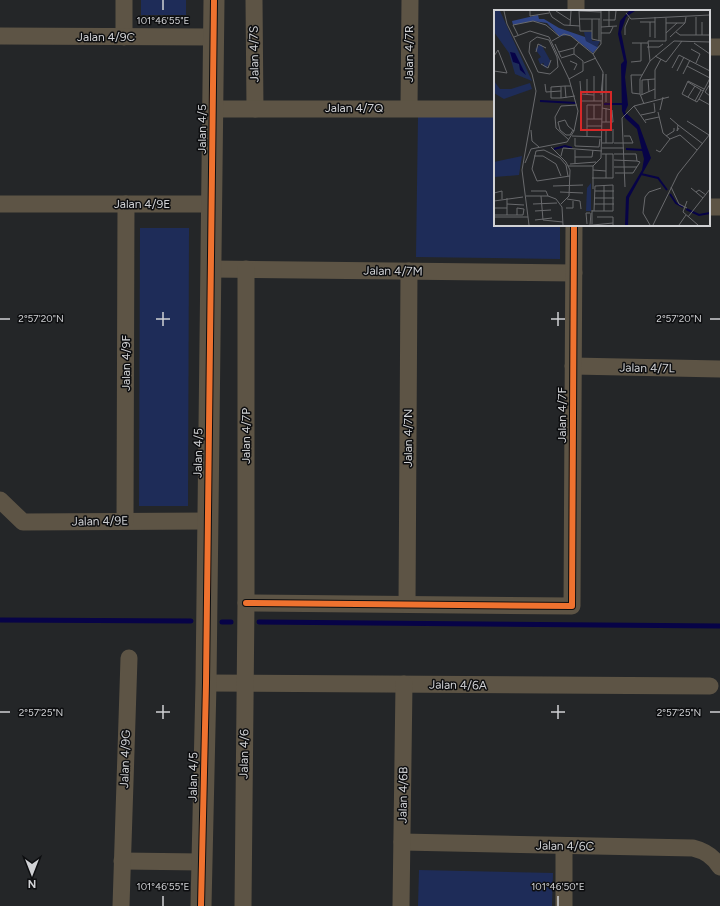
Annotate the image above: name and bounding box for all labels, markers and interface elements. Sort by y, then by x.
inset map [494,10,710,226]
text: 101°46'55"E [137,14,190,27]
street label: Jalan 4/7S [247,26,261,82]
street label: Jalan 4/7R [402,26,416,82]
street label: Jalan 4/9C [77,30,135,44]
street label: Jalan 4/7Q [325,101,383,115]
street label: Jalan 4/5 [195,104,209,154]
street label: Jalan 4/9E [114,197,170,211]
street label: Jalan 4/7M [363,263,423,279]
text: 2°57'20"N [18,312,64,325]
text: 2°57'20"N [656,312,702,325]
street label: Jalan 4/9F [119,334,133,391]
street label: Jalan 4/7L [619,361,676,375]
street label: Jalan 4/7F [555,387,569,443]
street label: Jalan 4/7P [239,408,253,464]
street label: Jalan 4/7N [401,409,415,467]
street label: Jalan 4/5 [191,428,205,478]
street label: Jalan 4/9E [72,514,128,528]
street label: Jalan 4/6A [429,677,487,693]
text: 2°57'25"N [19,706,63,719]
text: 2°57'25"N [657,706,701,719]
street label: Jalan 4/9G [117,729,133,789]
street label: Jalan 4/6 [237,729,251,779]
street label: Jalan 4/5 [186,752,200,802]
street label: Jalan 4/6B [396,766,410,824]
street label: Jalan 4/6C [536,838,595,854]
north arrow [12,854,52,894]
text: N [28,877,36,890]
text: 101°46'55"E [137,880,190,893]
text: 101°46'50"E [531,880,585,893]

